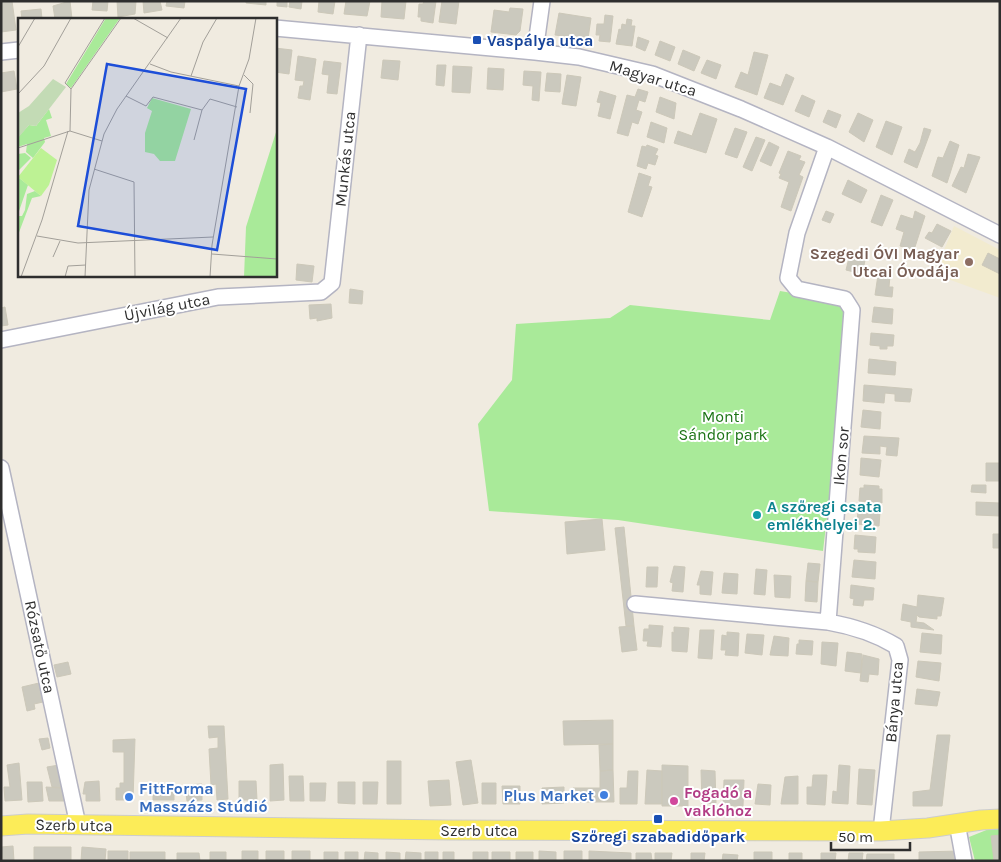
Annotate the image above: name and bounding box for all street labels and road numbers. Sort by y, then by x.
street label: Magyar utca [607,56,699,100]
street label: Munkás utca [331,110,359,208]
street label: Újvilág utca [122,289,212,325]
street label: Ikon sor [829,426,853,486]
street label: Rózsatő utca [21,599,59,695]
street label: Bánya utca [881,661,907,743]
street label: Szerb utca [35,815,113,835]
street label: Szerb utca [440,821,518,840]

